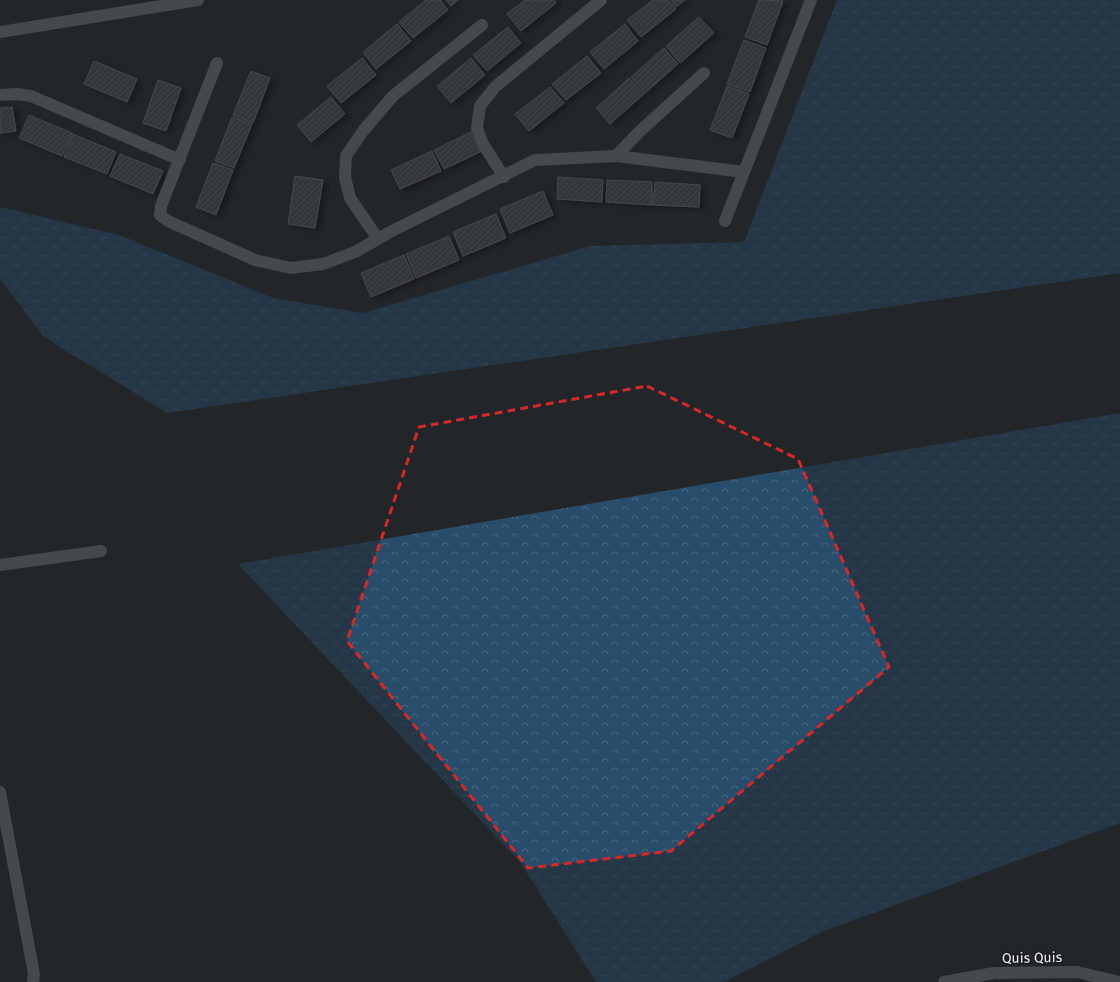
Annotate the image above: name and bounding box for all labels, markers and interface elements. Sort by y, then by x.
street label: Quis Quis [1002,949,1063,967]

